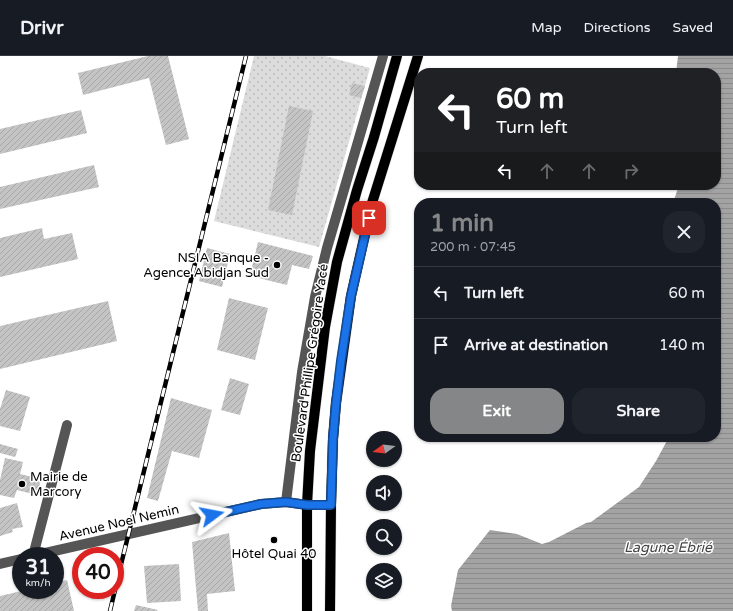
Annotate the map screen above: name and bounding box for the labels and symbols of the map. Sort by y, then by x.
pin [352,201,386,235]
place label: NSIA Banque - Agence Abidjan Sud [143,250,269,281]
marker: NSIA Banque - Agence Abidjan Sud [272,260,282,270]
street label: Boulevard Phillipe Grégoire Yacé [288,263,332,463]
north arrow [366,431,402,467]
place label: Mairie de Marcory [30,469,88,500]
marker: Mairie de Marcory [17,479,27,489]
position arrow [191,494,233,536]
street label: Avenue Noel Nemin [57,501,181,545]
marker: Hôtel Quai 40 [269,535,279,545]
water label: Lagune Ébrié [624,539,713,556]
place label: Hôtel Quai 40 [232,546,316,562]
speed limit sign: 40 [72,547,124,599]

